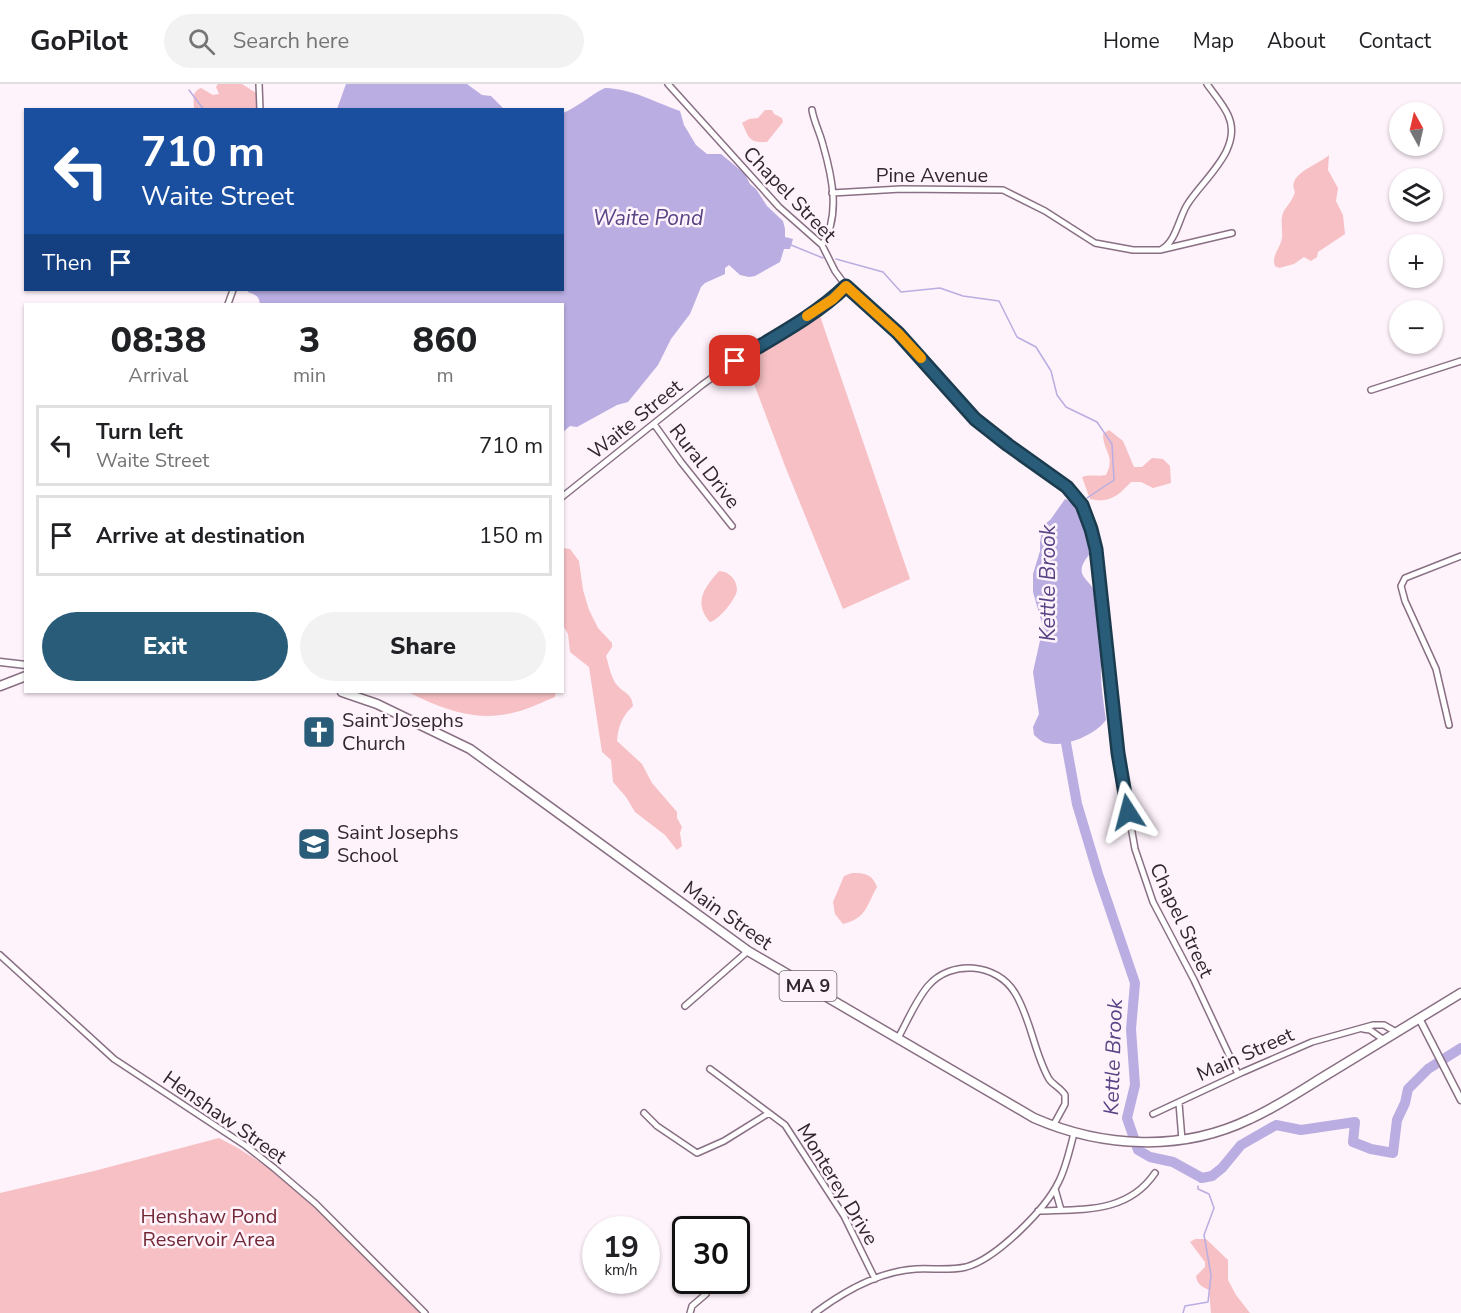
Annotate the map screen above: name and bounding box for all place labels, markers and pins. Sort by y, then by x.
pin [709,335,760,386]
place label: Saint Josephs Church [342,707,464,757]
church icon: Saint Josephs Church [301,714,337,750]
place label: Saint Josephs School [337,819,459,869]
school or university icon: Saint Josephs School [296,826,332,862]

